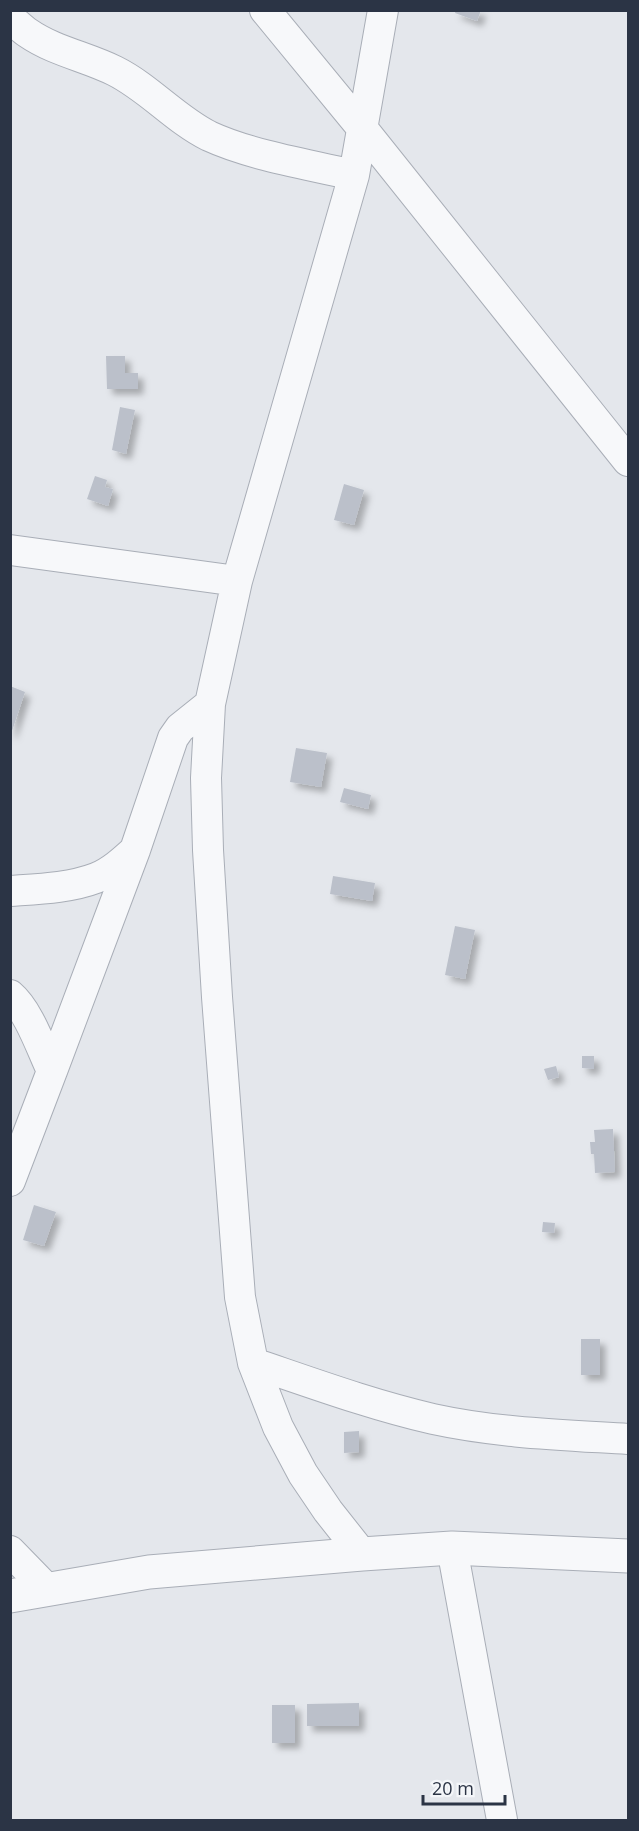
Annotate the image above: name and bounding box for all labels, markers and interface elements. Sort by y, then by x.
scale bar [423,1768,506,1806]
text: 20 m [432,1776,474,1800]

